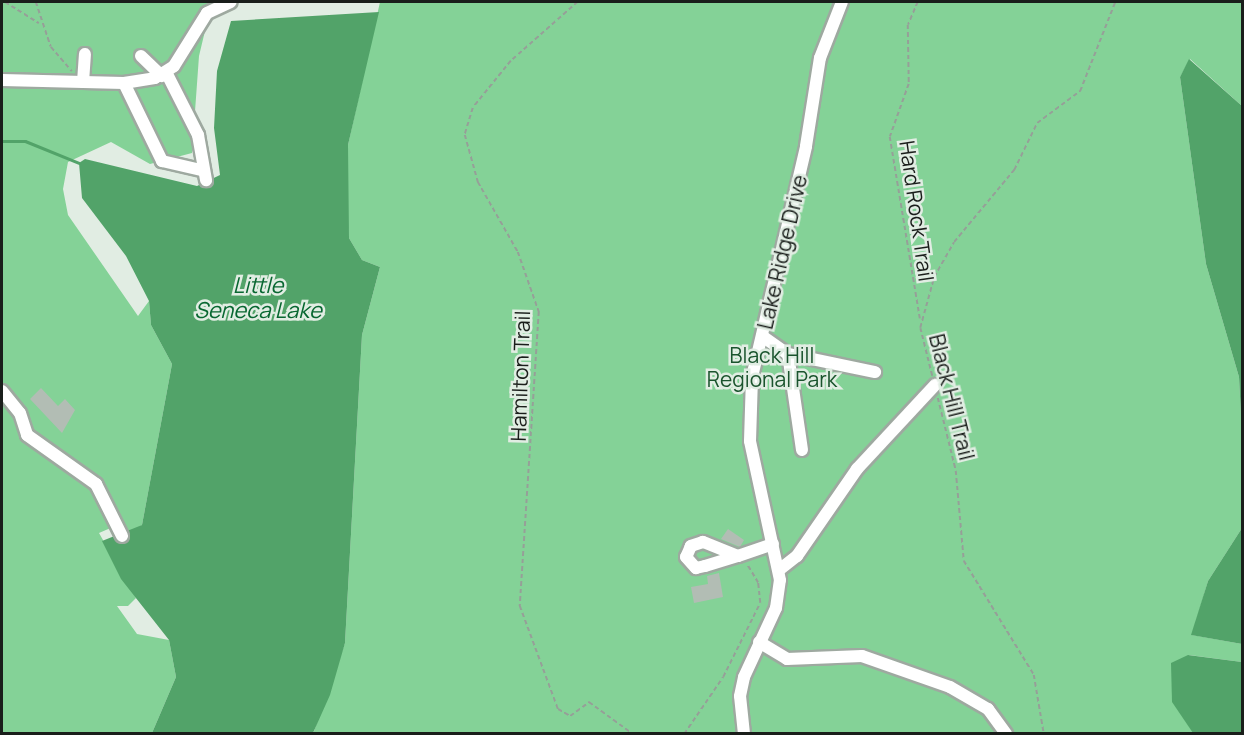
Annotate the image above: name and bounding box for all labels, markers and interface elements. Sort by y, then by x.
street label: Hard Rock Trail [895,139,939,283]
street label: Lake Ridge Drive [752,172,812,332]
water label: Little Seneca Lake [194,272,322,324]
street label: Hamilton Trail [505,310,535,442]
street label: Black Hill Trail [924,331,980,463]
park label: Black Hill Regional Park [707,342,837,392]

